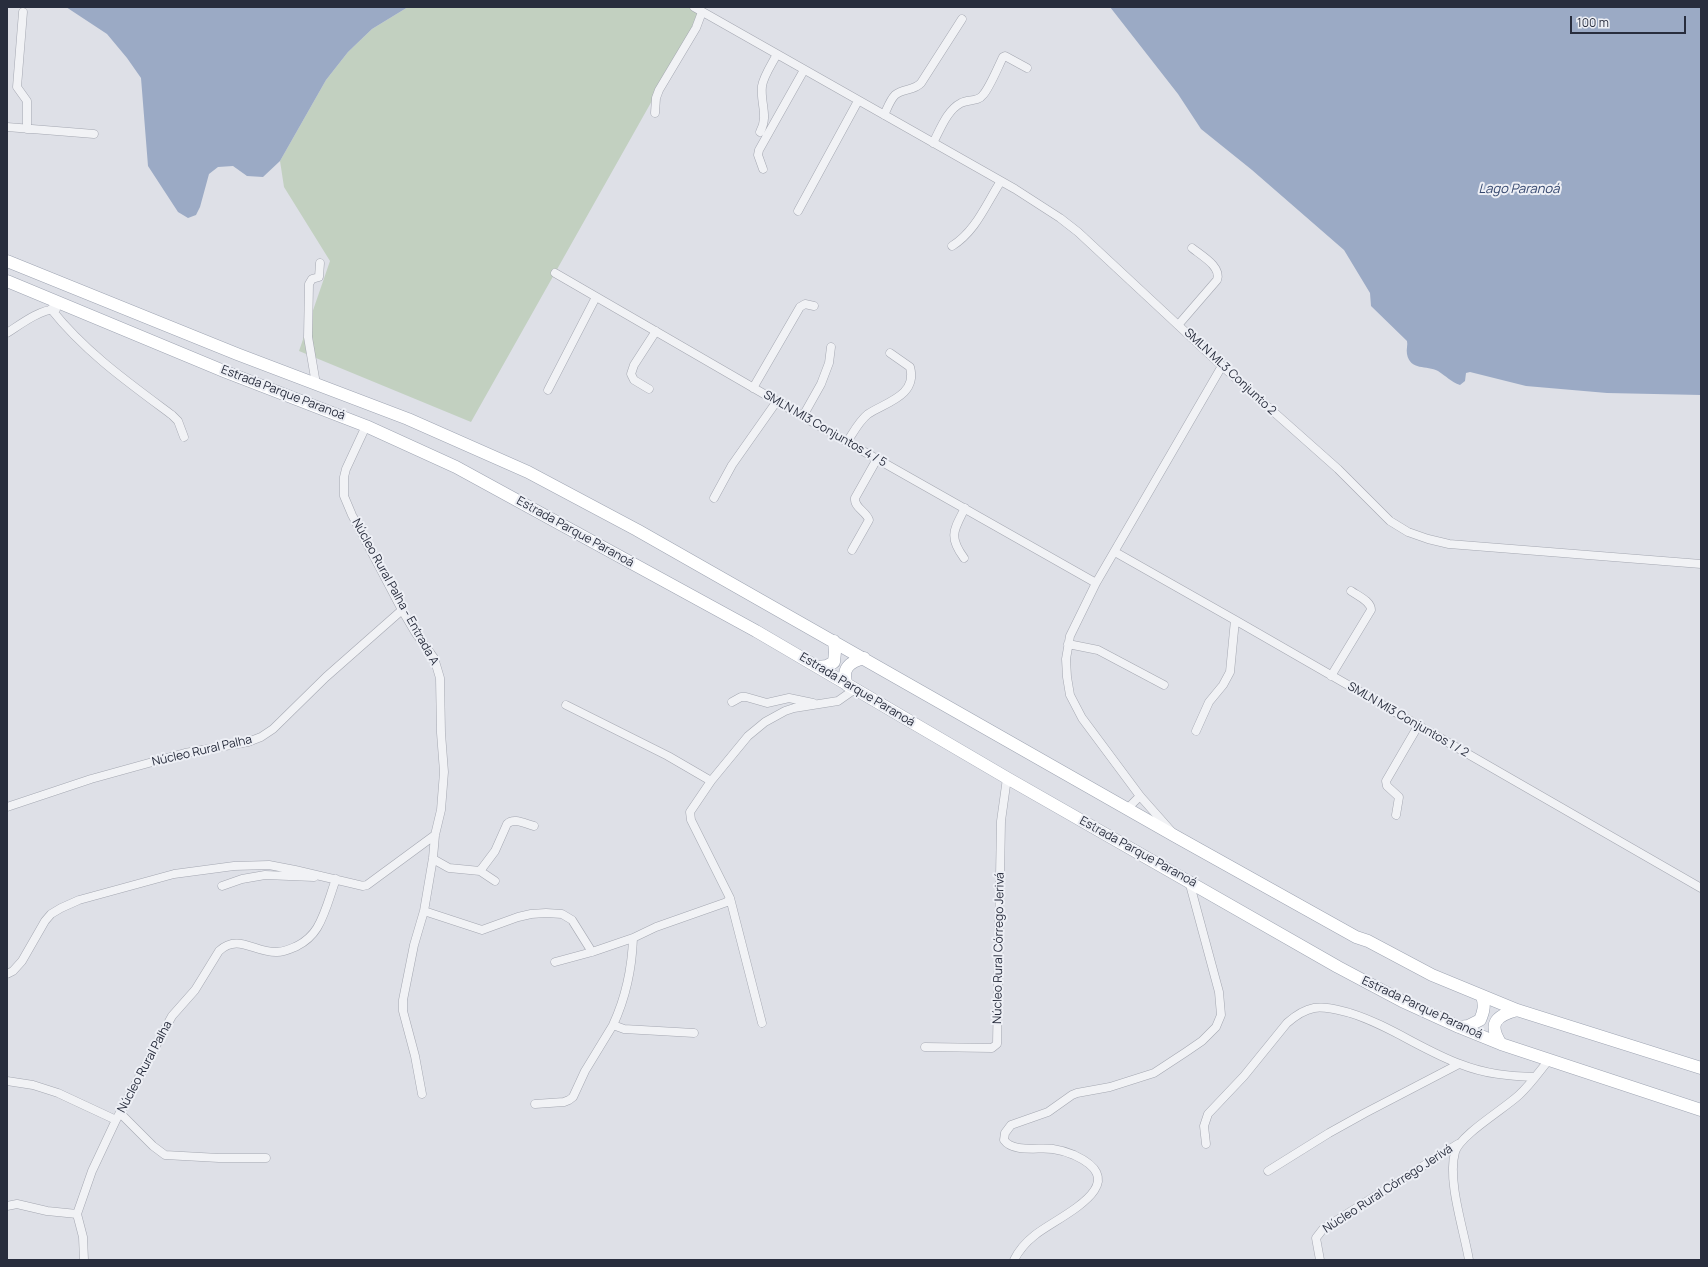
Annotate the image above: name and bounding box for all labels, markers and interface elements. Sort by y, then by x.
scale bar [1572,8,1688,34]
text: 100 m [1577,14,1609,31]
water label: Lago Paranoá [1479,181,1559,197]
street label: SMLN ML3 Conjunto 2 [1181,326,1279,418]
street label: Estrada Parque Paranoá [219,363,347,423]
street label: SMLN MI3 Conjuntos 4 / 5 [761,388,889,470]
street label: Estrada Parque Paranoá [514,494,636,570]
street label: Núcleo Rural Palha - Entrada A [349,516,441,668]
street label: Estrada Parque Paranoá [797,650,917,730]
street label: SMLN MI3 Conjuntos 1 / 2 [1345,679,1471,761]
street label: Núcleo Rural Palha [151,733,253,769]
street label: Estrada Parque Paranoá [1077,814,1199,890]
street label: Núcleo Rural Córrego Jerivá [990,872,1008,1024]
street label: Estrada Parque Paranoá [1359,974,1485,1042]
street label: Núcleo Rural Palha [115,1019,175,1115]
street label: Núcleo Rural Córrego Jerivá [1320,1142,1456,1236]

